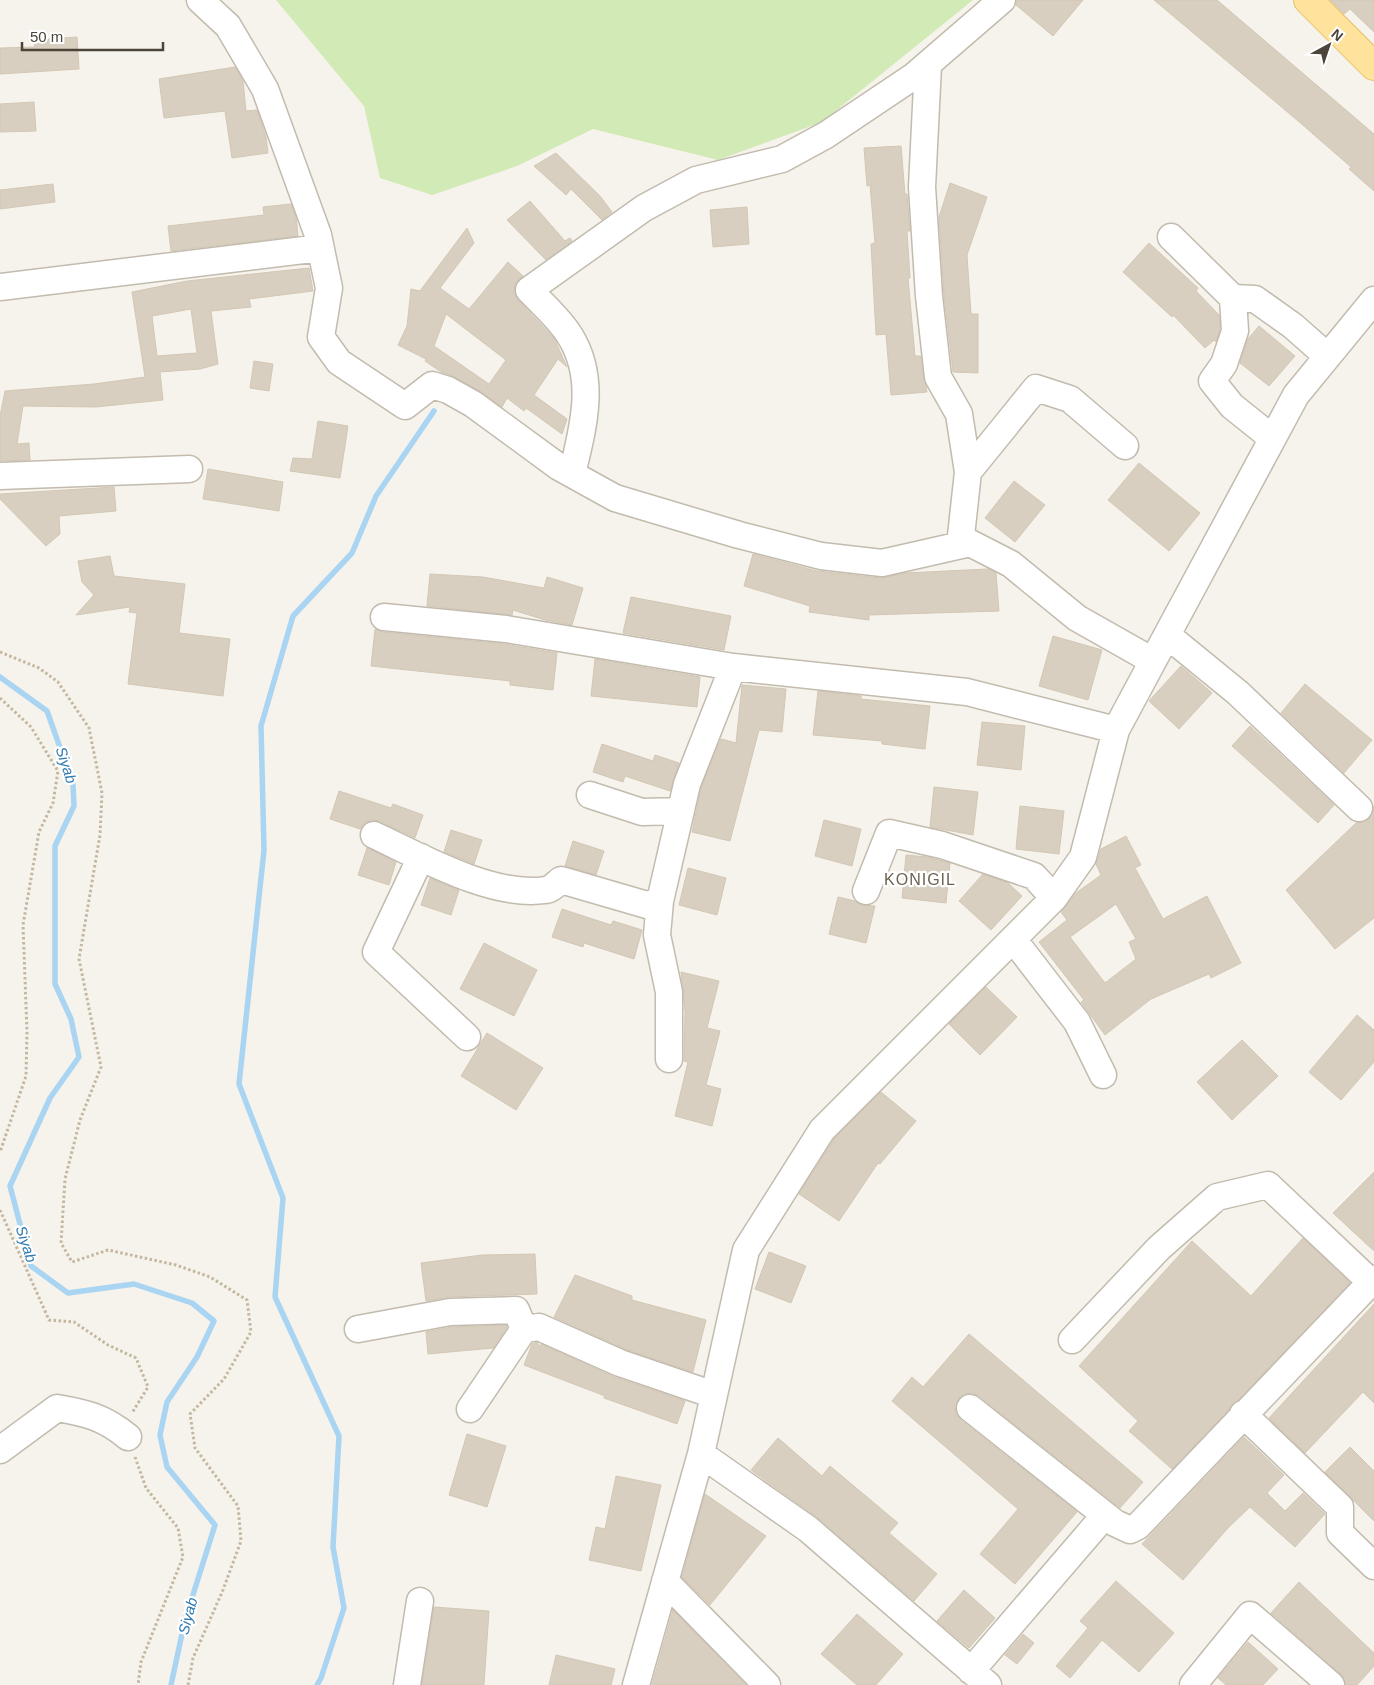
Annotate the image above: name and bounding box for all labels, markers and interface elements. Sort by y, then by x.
scale bar [22,20,164,52]
north arrow [1304,20,1354,70]
text: N [1328,26,1346,44]
text: 50 m [30,28,63,45]
water label: Siyab [53,744,80,785]
district label: KONIGIL [884,871,956,888]
water label: Siyab [13,1223,40,1264]
water label: Siyab [174,1596,201,1636]

